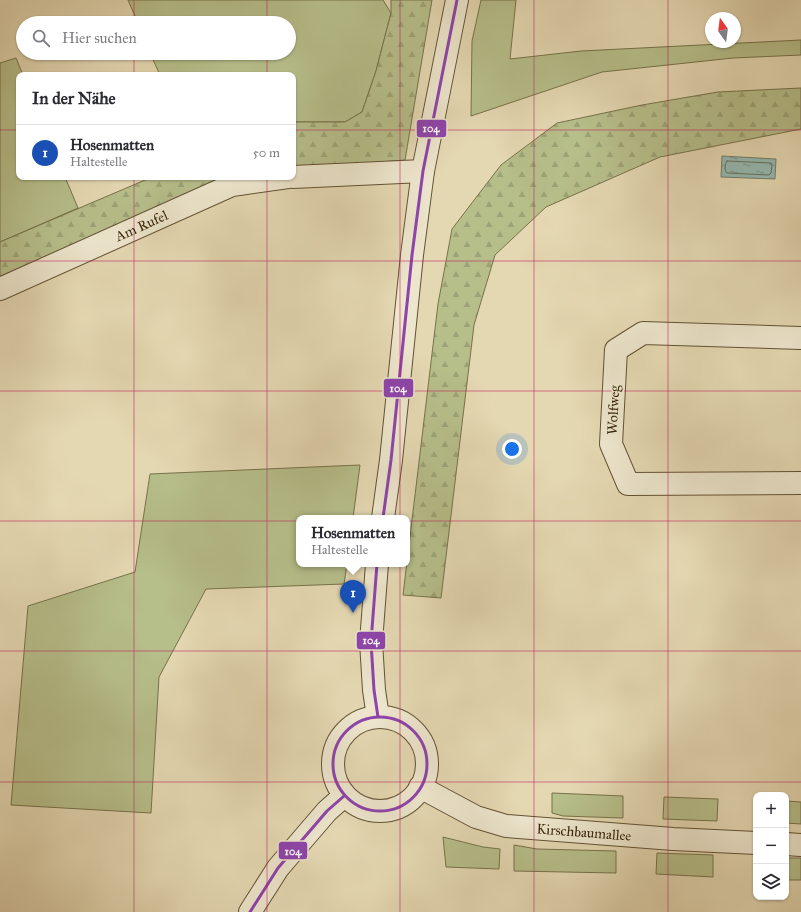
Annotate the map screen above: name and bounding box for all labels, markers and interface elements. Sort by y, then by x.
north arrow [705,12,741,48]
search box [16,16,296,60]
icon: search [30,27,52,49]
text: Hier suchen [62,29,137,47]
text: In der Nähe [32,88,116,109]
line badge: 104 [416,119,447,138]
text: 104 [423,122,440,136]
text: Hosenmatten [70,136,154,154]
text: 1 [42,145,48,161]
text: 50 m [253,145,280,161]
text: Haltestelle [70,154,127,170]
street label: Am Rufel [112,207,171,246]
line badge: 104 [383,378,414,398]
text: 104 [390,382,407,396]
street label: Wolfweg [604,384,623,435]
your location [502,439,522,459]
popup [296,515,410,567]
text: Hosenmatten [311,524,395,542]
text: Haltestelle [311,542,368,558]
pin: 1 [340,580,366,613]
line badge: 104 [356,631,386,650]
text: 104 [363,634,380,648]
map controls [753,792,789,900]
button: + [753,792,789,828]
street label: Kirschbaumallee [536,820,632,845]
button: − [753,828,789,864]
line badge: 104 [278,841,308,860]
text: 104 [285,845,302,859]
button: layers [753,864,789,900]

